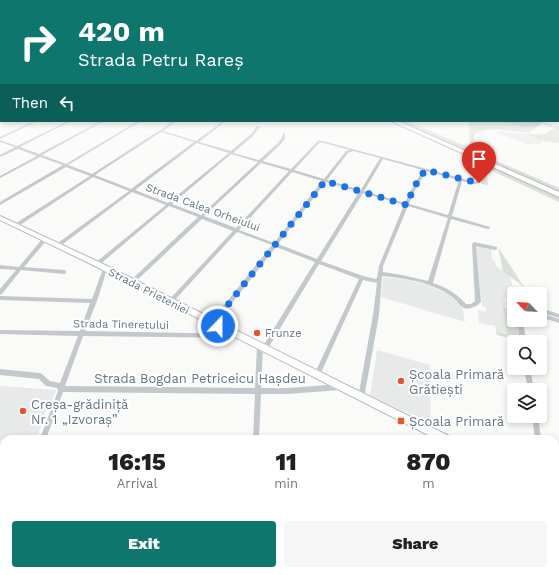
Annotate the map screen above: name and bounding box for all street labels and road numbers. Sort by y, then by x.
street label: Strada Calea Orheiului [144,181,262,234]
street label: Strada Prieteniei [106,265,191,317]
street label: Strada Tineretului [73,317,169,332]
street label: Strada Bogdan Petriceicu Hașdeu [94,371,306,387]

